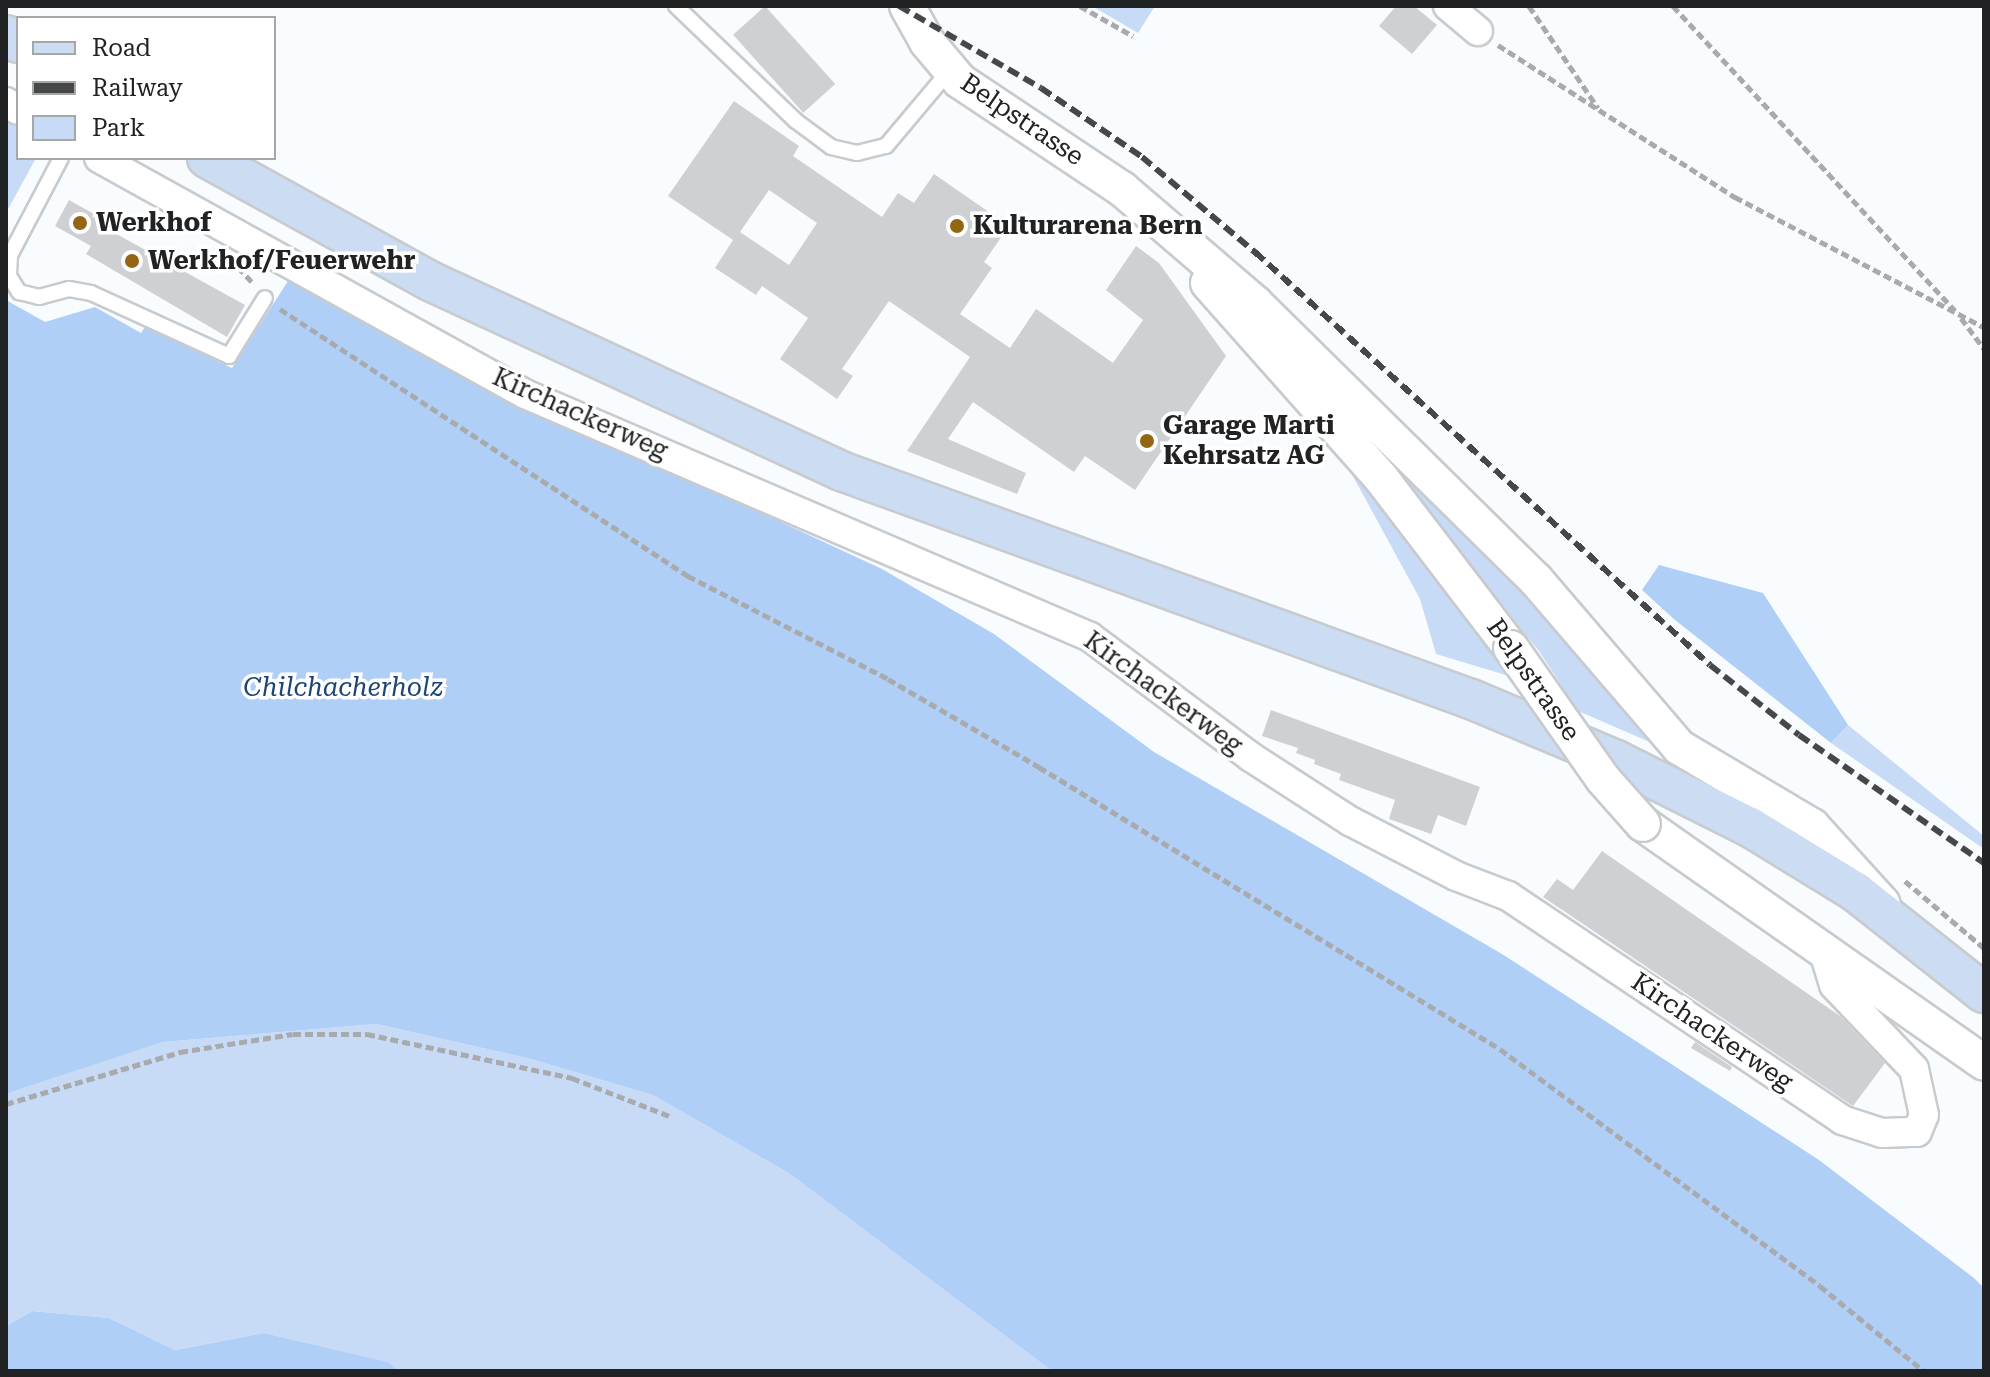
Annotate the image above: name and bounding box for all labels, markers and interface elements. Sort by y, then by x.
legend [16,16,276,160]
text: Road [92,34,151,62]
street label: Belpstrasse [954,67,1090,173]
text: Railway [92,74,183,102]
text: Park [92,114,145,142]
place label: Werkhof [96,207,211,239]
place label: Kulturarena Bern [973,210,1203,242]
marker: Werkhof [71,214,89,232]
marker: Kulturarena Bern [948,217,966,235]
place label: Werkhof/Feuerwehr [148,245,416,277]
marker: Werkhof/Feuerwehr [123,252,141,270]
street label: Kirchackerweg [488,361,672,467]
place label: Garage Marti Kehrsatz AG [1163,410,1335,472]
marker: Garage Marti Kehrsatz AG [1138,432,1156,450]
street label: Belpstrasse [1480,613,1586,747]
street label: Kirchackerweg [1078,625,1248,761]
park label: Chilchacherholz [243,672,443,704]
street label: Kirchackerweg [1625,966,1799,1098]

